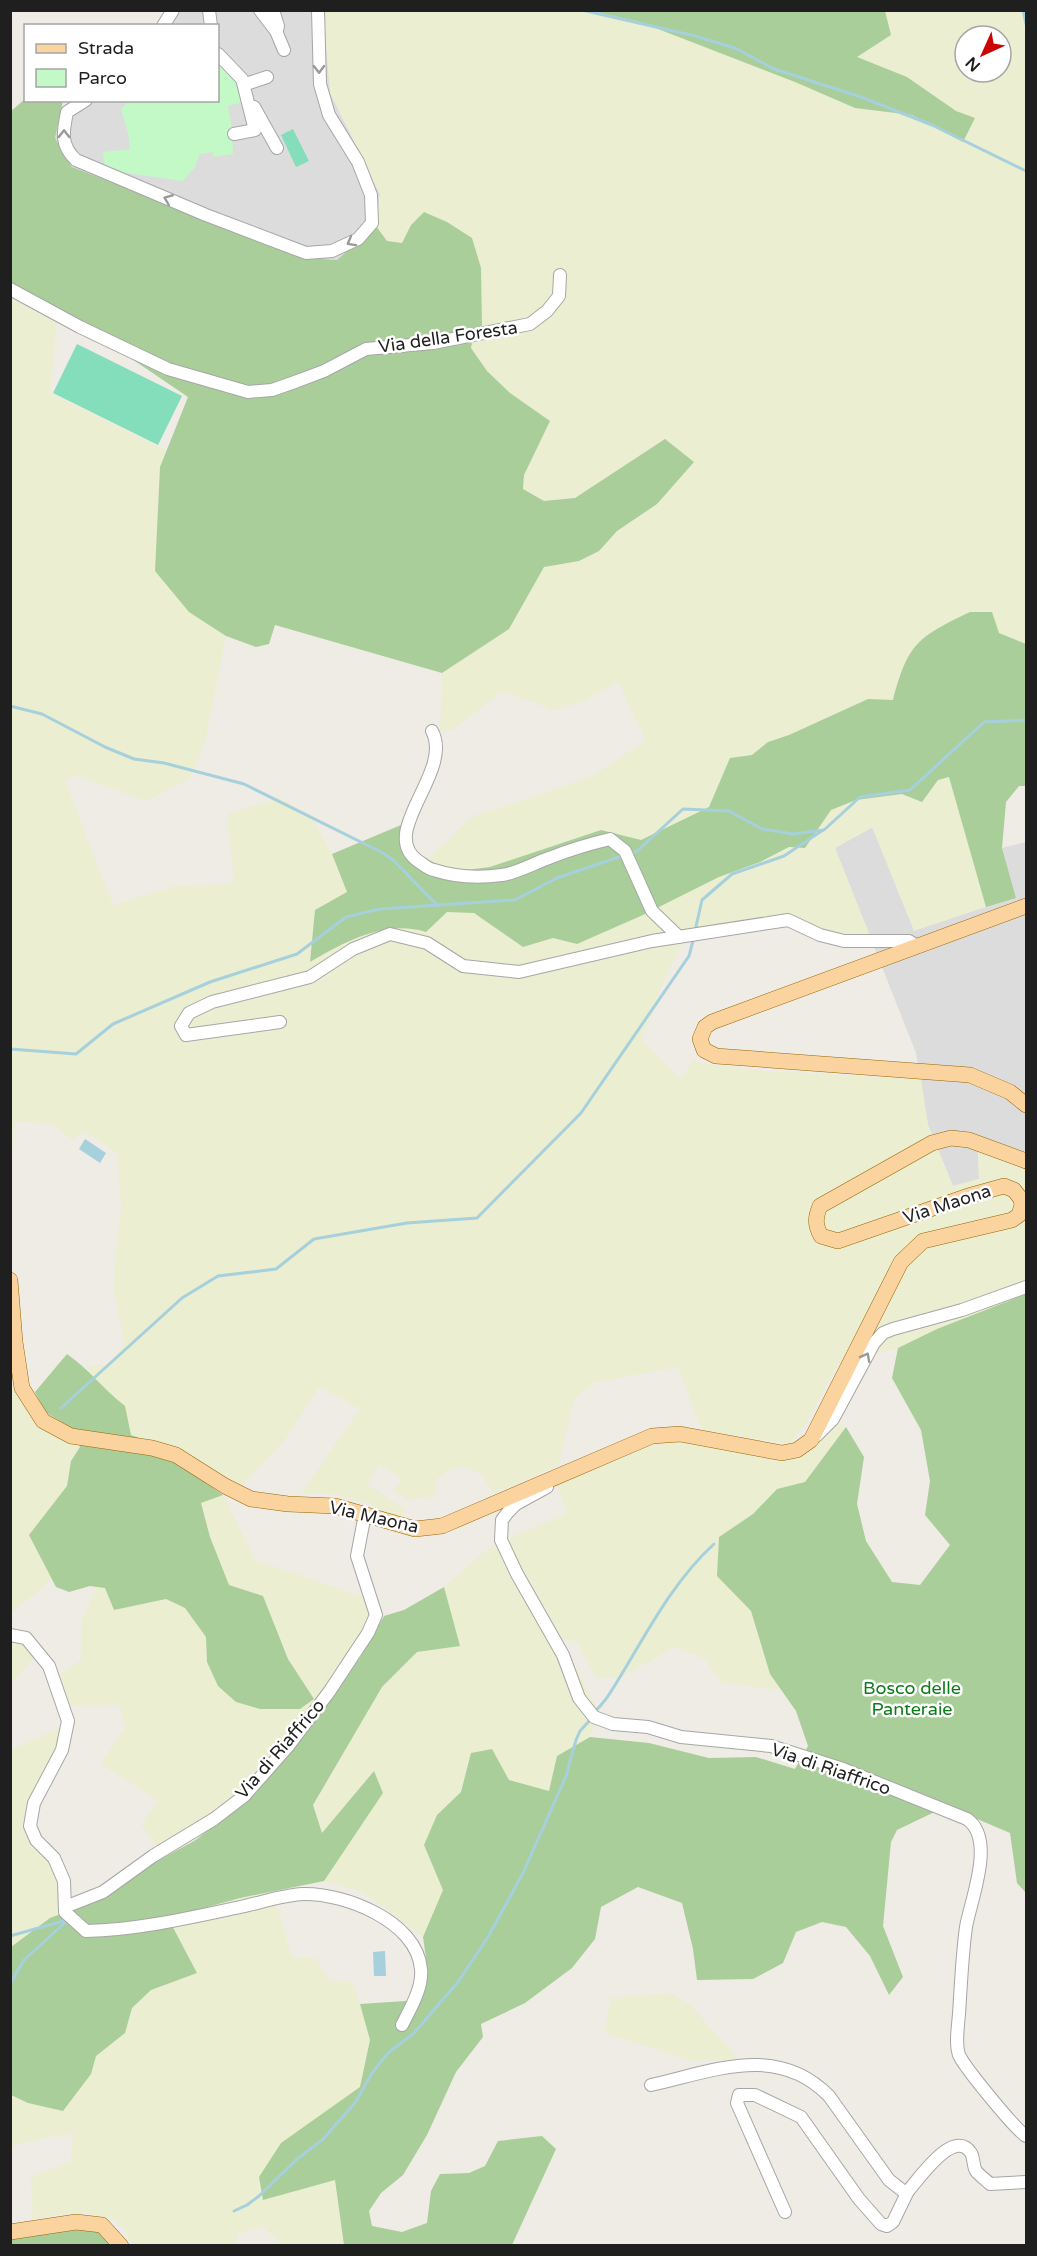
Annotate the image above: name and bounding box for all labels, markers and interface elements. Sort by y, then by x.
legend [24,24,219,102]
north arrow [953,24,1013,84]
text: Strada [78,37,134,59]
text: N [961,52,985,76]
one-way arrow [313,64,326,73]
text: Parco [78,67,127,89]
one-way arrow [58,129,70,138]
one-way arrow [163,194,174,206]
one-way arrow [347,235,357,246]
street label: Via della Foresta [377,316,519,358]
street label: Via Maona [900,1179,994,1229]
one-way arrow [859,1353,870,1364]
street label: Via Maona [327,1496,421,1538]
park label: Bosco delle Panteraie [863,1677,961,1720]
street label: Via di Riaffrico [231,1695,329,1803]
street label: Via di Riaffrico [768,1738,894,1800]

